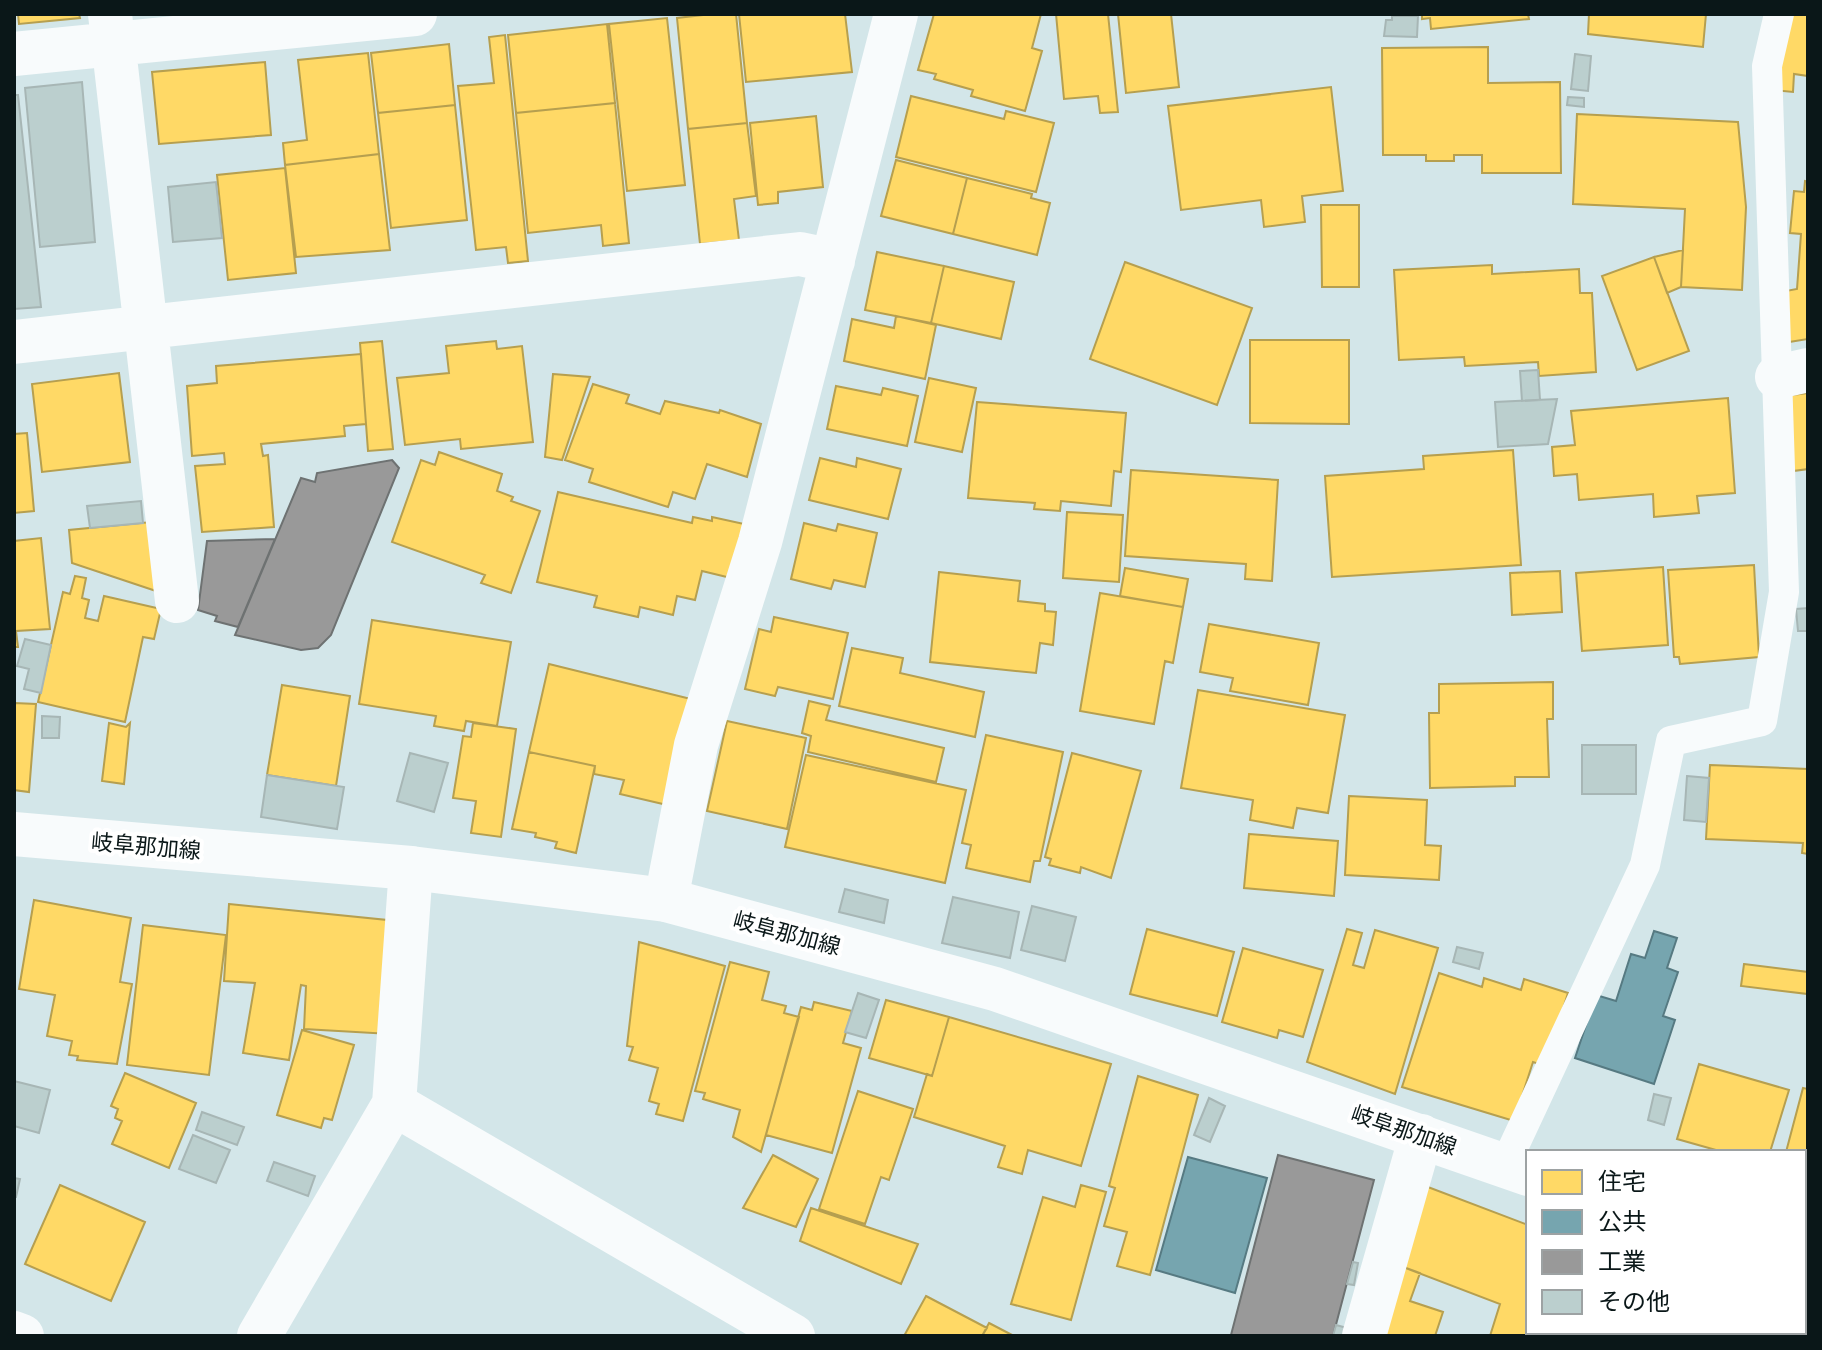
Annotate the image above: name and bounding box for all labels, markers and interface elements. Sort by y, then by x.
street label: 岐阜那加線 [90,828,202,865]
street label: 岐阜那加線 [730,906,843,961]
street label: 岐阜那加線 [1347,1100,1460,1161]
legend [1526,1150,1806,1334]
text: 住宅 [1598,1168,1646,1196]
text: 公共 [1598,1208,1646,1236]
text: 工業 [1598,1248,1646,1276]
text: その他 [1598,1288,1670,1316]

